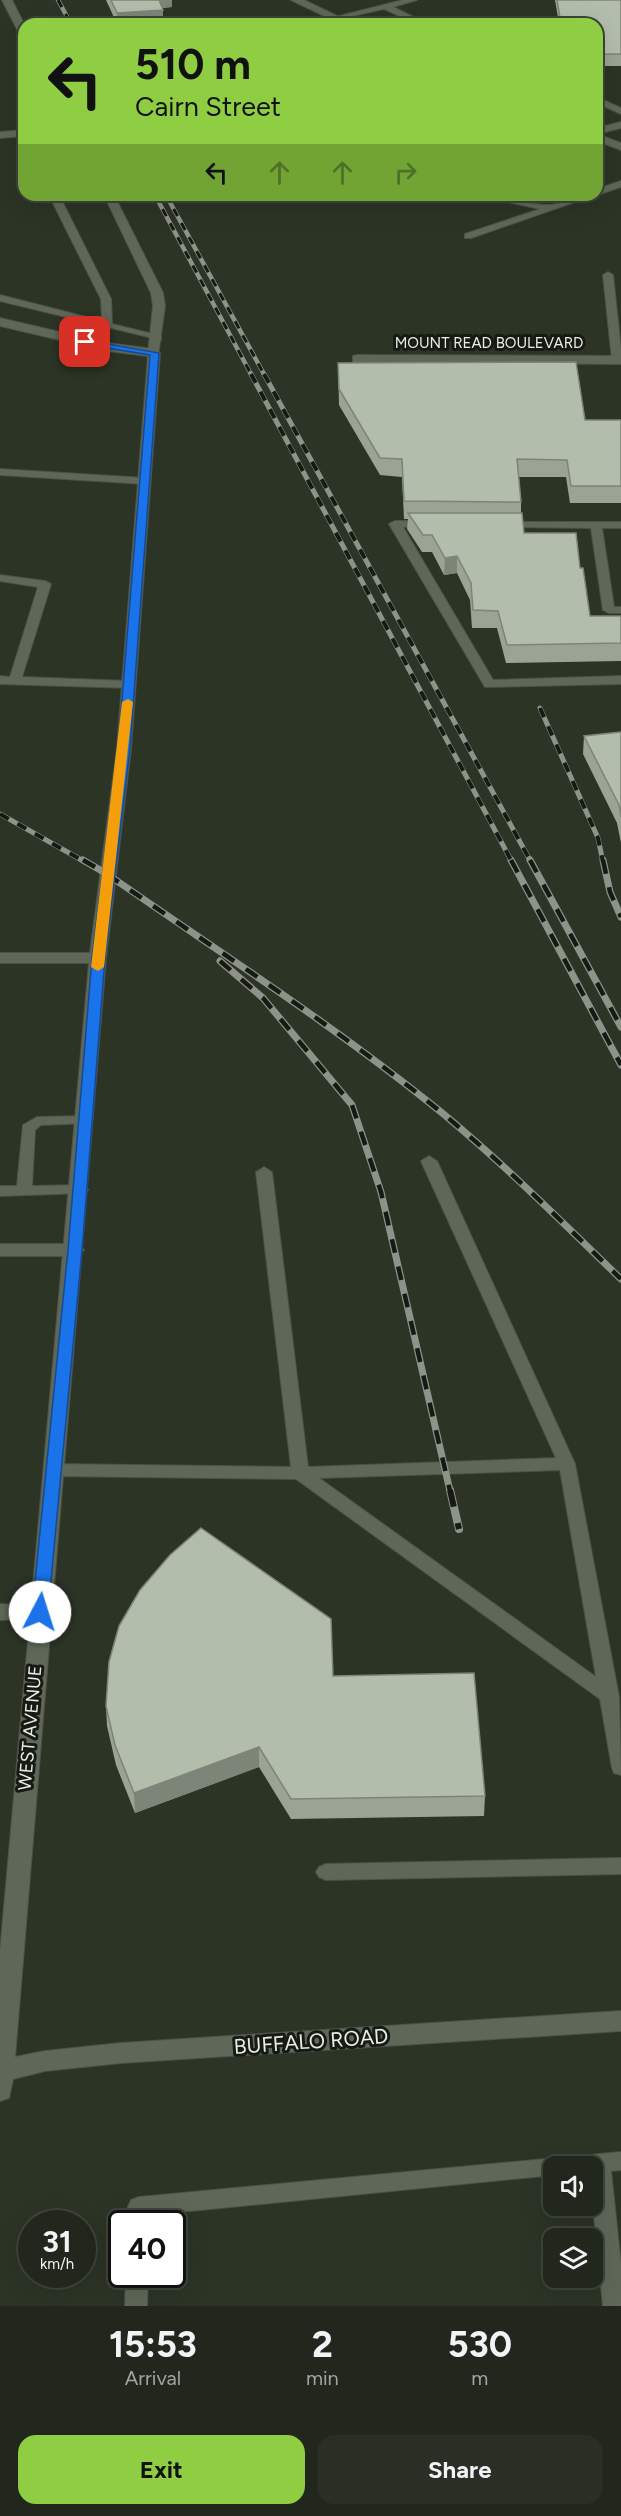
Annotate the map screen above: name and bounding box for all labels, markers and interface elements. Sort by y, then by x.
text: 510 m [135,39,251,90]
icon: left [36,42,114,120]
text: Cairn Street [135,90,281,123]
icon: left [200,156,233,189]
icon: ahead [263,156,296,189]
icon: ahead [326,156,359,189]
icon: right [389,156,422,189]
pin [59,316,110,367]
icon: arrive [68,325,101,358]
street label: MOUNT READ BOULEVARD [395,334,583,352]
position arrow [8,1580,72,1644]
street label: WEST AVENUE [14,1665,46,1791]
street label: BUFFALO ROAD [233,2023,389,2059]
map controls [543,2156,603,2288]
button: sound [543,2156,603,2216]
speed limit sign: 40 [108,2210,186,2288]
text: 31 [42,2223,72,2260]
button: layers [543,2228,603,2288]
text: km/h [40,2255,74,2273]
text: 15:53 [109,2323,197,2366]
text: 2 [312,2323,333,2366]
text: 530 [448,2323,512,2366]
text: Arrival [125,2366,181,2390]
text: min [306,2366,339,2390]
text: m [471,2366,488,2390]
button: Exit [18,2435,305,2504]
button: Share [317,2435,603,2504]

